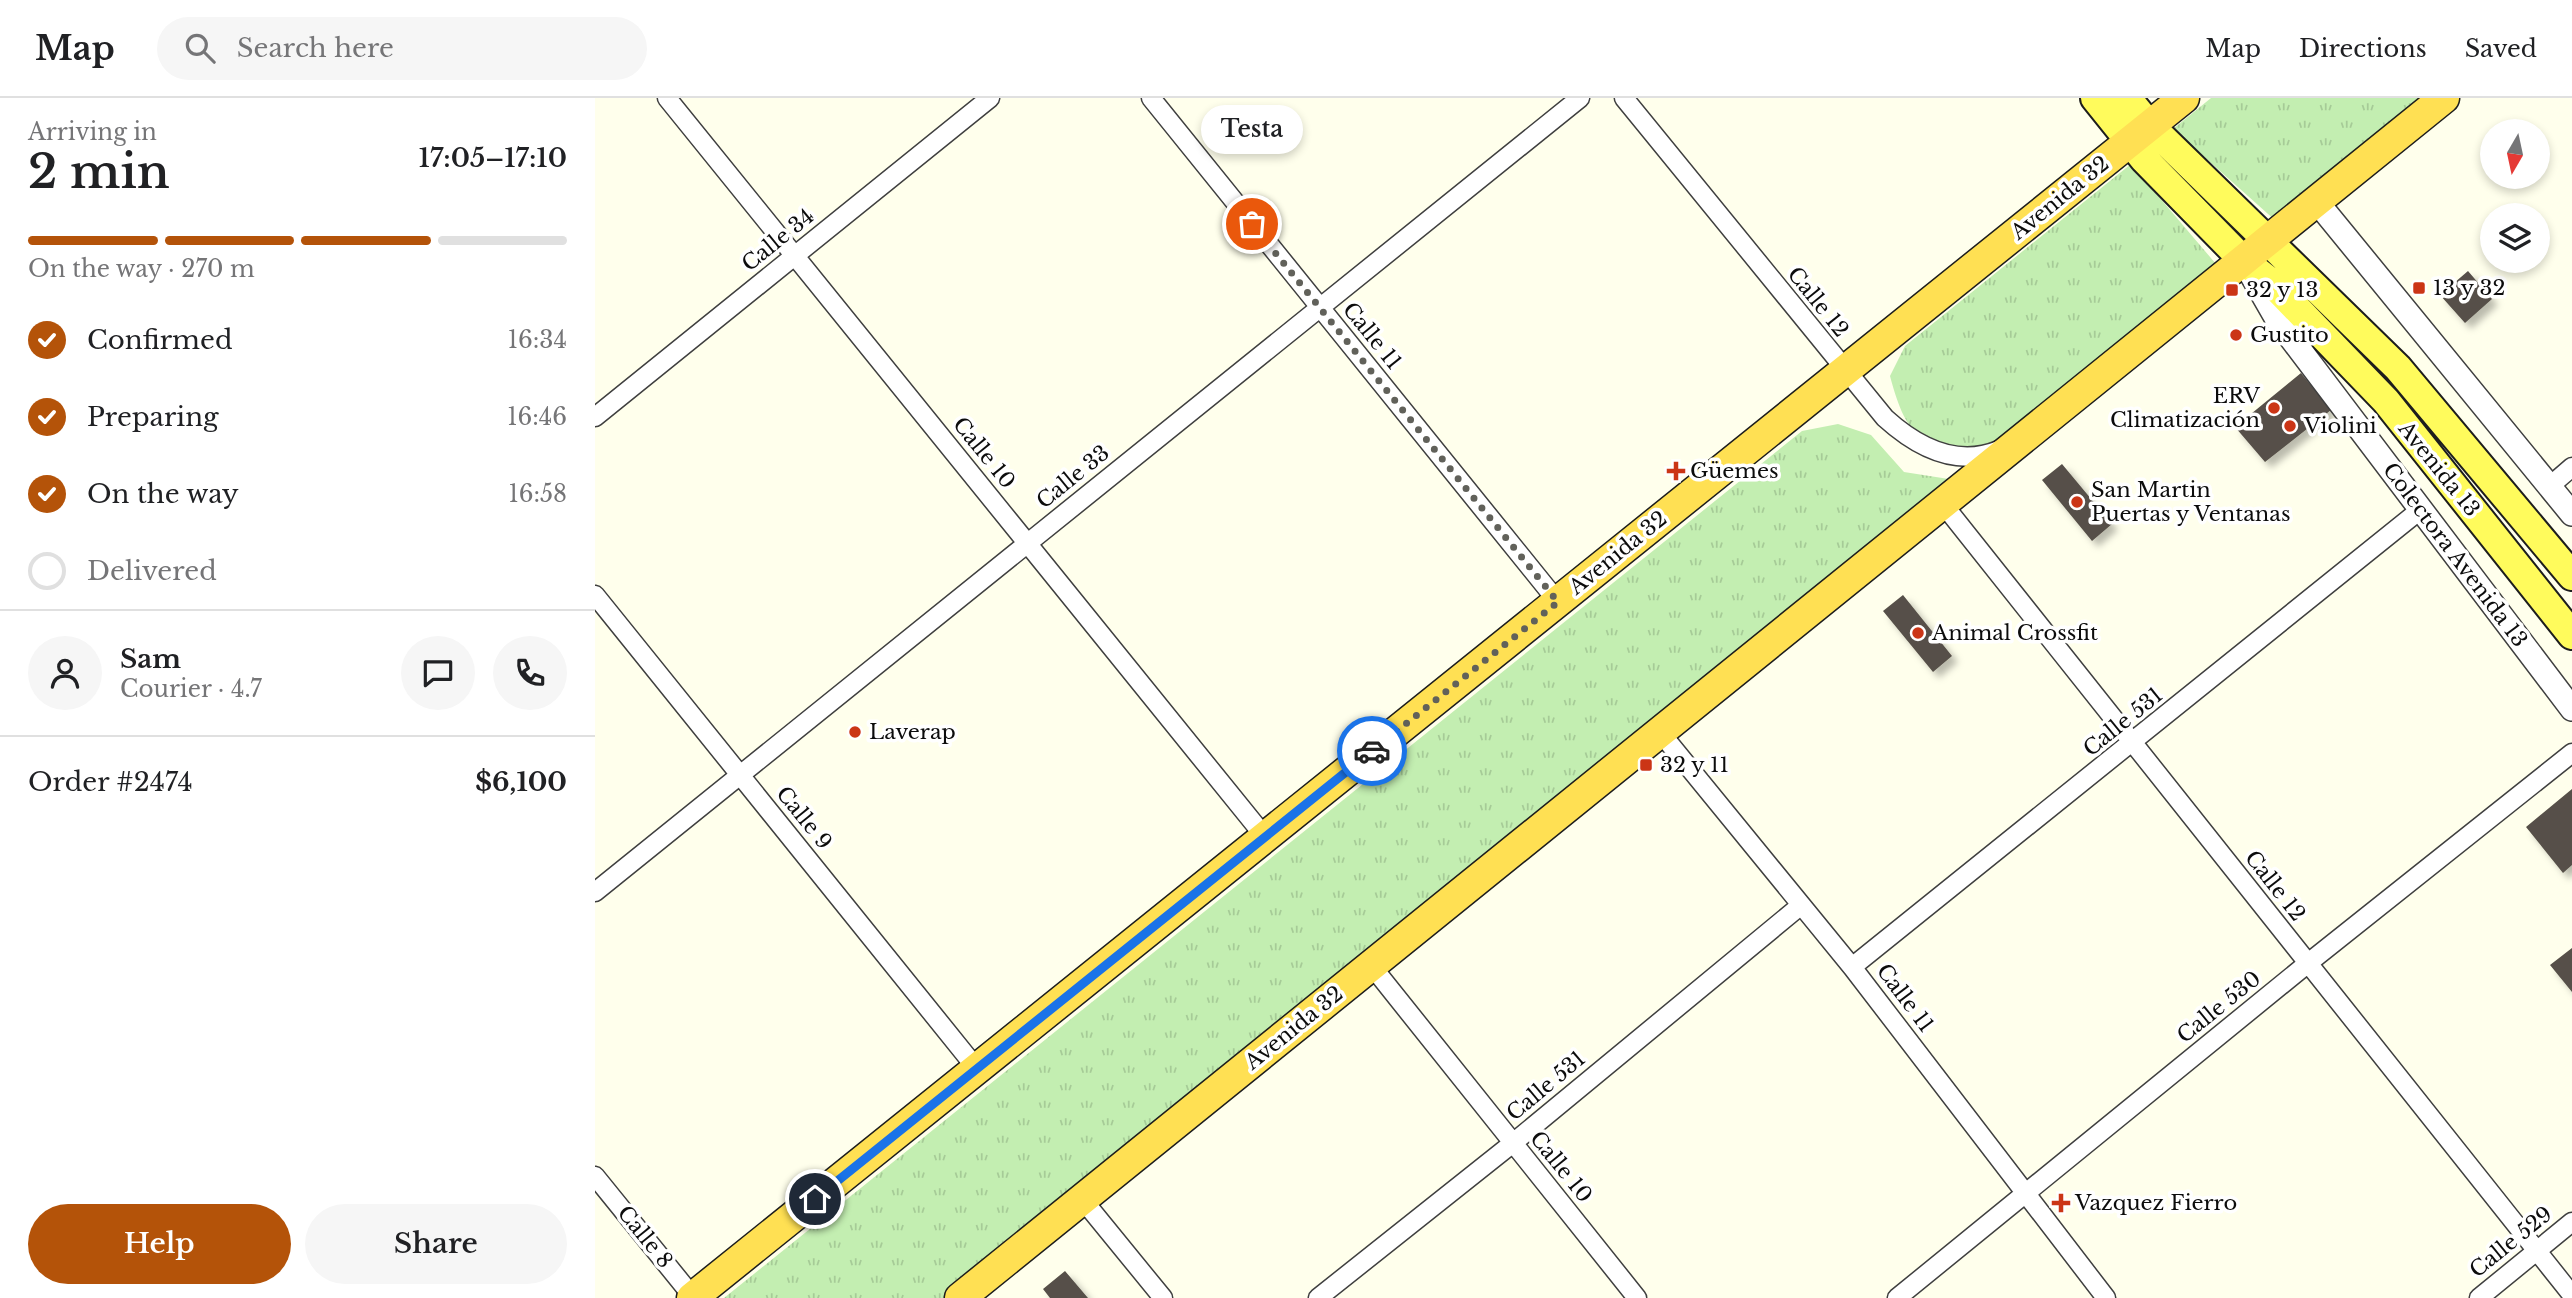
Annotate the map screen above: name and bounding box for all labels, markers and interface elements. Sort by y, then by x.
search box [157,17,647,80]
text: Map [35,28,115,69]
icon: search [181,29,219,67]
text: Search here [237,32,394,64]
text: Map [2205,34,2261,63]
text: Directions [2299,34,2427,63]
text: Saved [2465,34,2537,63]
callout: Testa [1201,105,1303,154]
text: Testa [1221,115,1283,143]
text: Arriving in [28,118,157,146]
north arrow [2480,119,2550,189]
map controls [2480,119,2550,273]
text: 17:05–17:10 [419,142,567,174]
text: 2 min [28,143,170,200]
street label: Avenida 32 [2005,151,2114,246]
pin [1222,194,1282,254]
street label: Calle 34 [737,203,819,277]
button: layers [2480,203,2550,273]
icon: bag [1233,205,1271,243]
text: On the way · 270 m [28,255,255,283]
street label: Calle 12 [1782,262,1854,342]
place label: 13 y 32 [2433,275,2505,301]
place label: 32 y 13 [2246,277,2318,303]
marker: 13 y 32 [2411,280,2427,296]
marker: 32 y 13 [2224,282,2240,298]
street label: Calle 11 [1337,297,1407,375]
icon: check [28,321,66,359]
place label: Gustito [2250,322,2329,348]
text: Confirmed [87,324,232,356]
text: 16:34 [508,326,567,354]
marker: Gustito [2228,327,2244,343]
place label: ERV Climatización [2110,383,2261,433]
icon: check [28,398,66,436]
marker: ERV Climatización [2266,400,2282,416]
text: Preparing [87,401,219,433]
text: 16:46 [507,403,567,431]
street label: Calle 10 [947,412,1021,494]
place label: Violini [2303,413,2377,439]
street label: Avenida 13 [2392,415,2485,522]
marker: Violini [2282,418,2298,434]
street label: Calle 33 [1031,440,1115,514]
place label: Güemes [1690,458,1778,484]
street label: Colectora Avenida 13 [2377,458,2533,652]
marker: Güemes [1668,463,1684,479]
icon: check [28,475,66,513]
place label: San Martin Puertas y Ventanas [2091,477,2290,527]
text: On the way [87,478,239,510]
text: 16:58 [508,480,567,508]
marker: San Martin Puertas y Ventanas [2069,494,2085,510]
street label: Avenida 32 [1563,506,1672,601]
text: Delivered [87,555,217,587]
place label: Animal Crossfit [1931,620,2098,646]
marker: Animal Crossfit [1910,625,1926,641]
button: person [28,636,102,710]
button: chat [401,636,475,710]
button: phone [493,636,567,710]
text: Sam [120,643,181,675]
text: Courier · 4.7 [120,675,262,703]
street label: Calle 531 [2078,682,2168,762]
courier [1337,716,1407,786]
place label: Laverap [869,719,956,745]
marker: Laverap [847,724,863,740]
icon: car [1353,732,1391,770]
place label: 32 y 11 [1660,752,1729,778]
marker: 32 y 11 [1638,757,1654,773]
text: Order #2474 [28,766,193,798]
text: $6,100 [475,766,567,798]
street label: Calle 9 [771,781,837,855]
street label: Calle 12 [2239,845,2311,927]
street label: Calle 11 [1871,959,1939,1037]
street label: Calle 530 [2172,965,2266,1049]
street label: Avenida 32 [1239,981,1348,1076]
street label: Calle 531 [1501,1046,1591,1126]
street label: Calle 10 [1524,1126,1598,1208]
pin [785,1169,845,1229]
icon: home [796,1180,834,1218]
place label: Vazquez Fierro [2074,1190,2237,1216]
marker: Vazquez Fierro [2053,1195,2069,1211]
street label: Calle 8 [612,1200,678,1274]
street label: Calle 529 [2465,1201,2557,1283]
button: Help [28,1204,291,1284]
button: Share [305,1204,567,1284]

